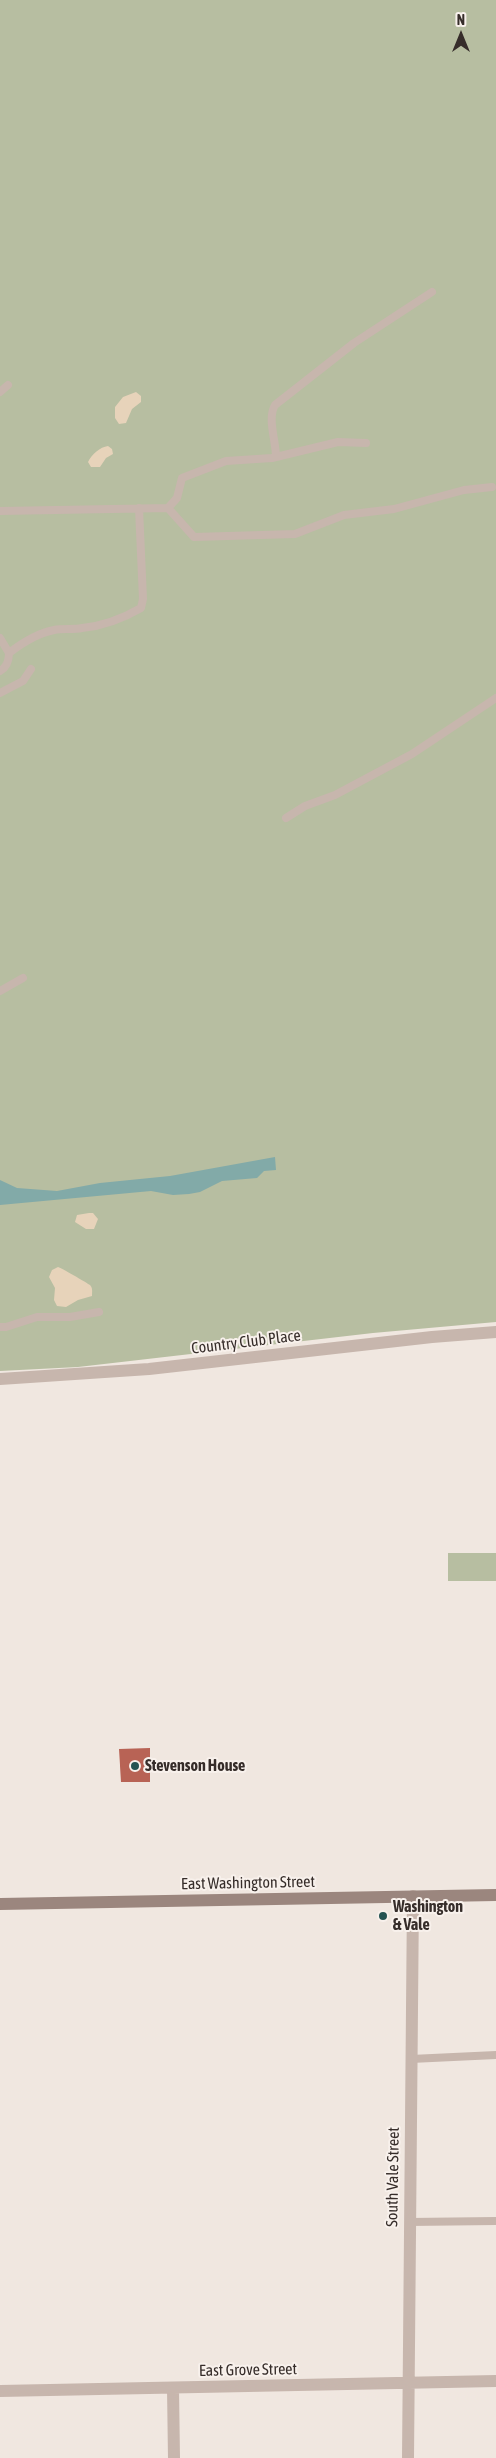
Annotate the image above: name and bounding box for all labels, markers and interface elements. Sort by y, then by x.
north arrow [436,10,486,60]
text: N [457,12,465,28]
street label: Country Club Place [190,1326,302,1358]
place label: Stevenson House [145,1756,245,1776]
marker: Stevenson House [129,1760,141,1772]
street label: East Washington Street [181,1872,315,1894]
place label: Washington & Vale [393,1897,463,1935]
marker: Washington & Vale [377,1910,389,1922]
street label: South Vale Street [383,2127,403,2227]
street label: East Grove Street [199,2360,297,2380]

